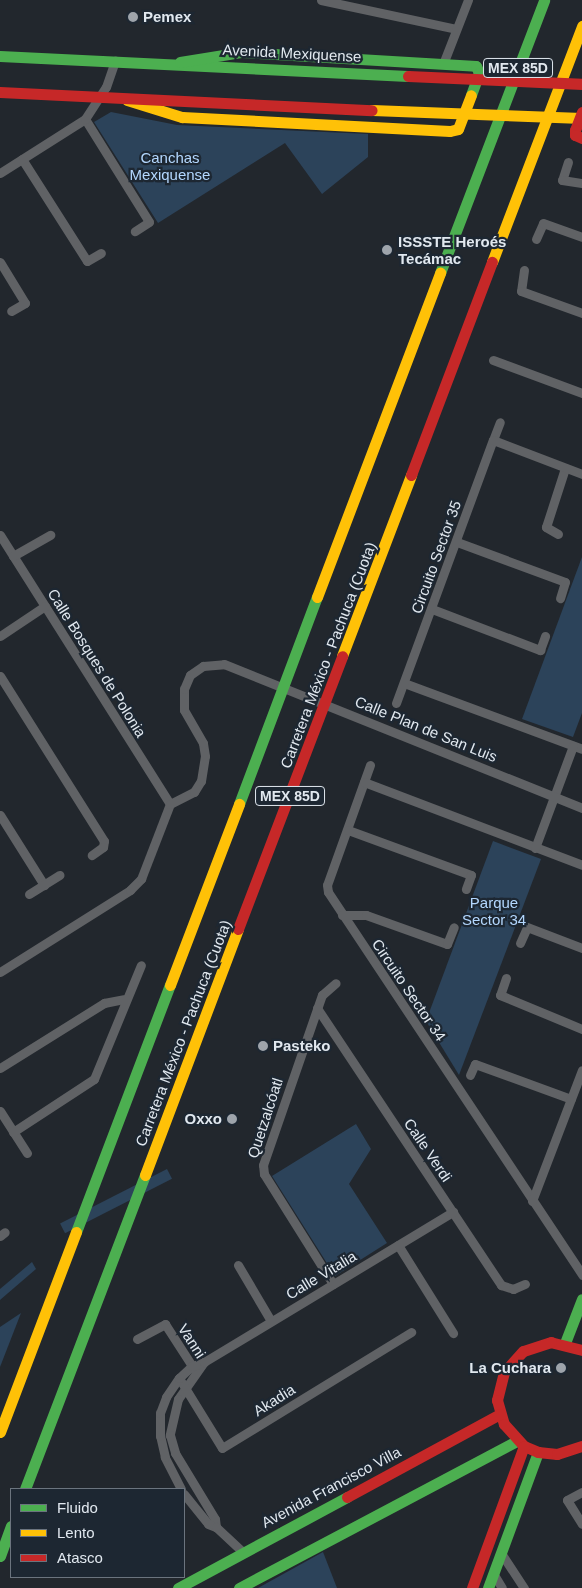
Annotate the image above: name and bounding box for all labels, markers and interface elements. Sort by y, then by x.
place label: Pemex [143,8,191,26]
marker: Pemex [127,11,139,23]
street label: Avenida Mexiquense [222,40,362,66]
road number: MEX 85D [483,56,553,80]
park label: Canchas Mexiquense [130,148,210,183]
place label: ISSSTE Heroés Tecámac [398,232,506,267]
marker: ISSSTE Heroés Tecámac [380,243,394,257]
street label: Circuito Sector 35 [407,498,465,616]
street label: Carretera México - Pachuca (Cuota) [276,539,380,771]
street label: Calle Bosques de Polonia [44,585,150,741]
street label: Calle Plan de San Luis [352,692,500,766]
road number: MEX 85D [255,784,325,808]
park label: Parque Sector 34 [462,893,526,928]
street label: Carretera México - Pachuca (Cuota) [131,917,235,1149]
street label: Circuito Sector 34 [368,936,450,1044]
place label: Pasteko [273,1037,331,1055]
marker: Pasteko [257,1040,269,1052]
street label: Quetzalcóatl [244,1076,286,1160]
place label: Oxxo [184,1110,222,1128]
marker: Oxxo [226,1113,238,1125]
street label: Calle Verdi [400,1115,456,1185]
street label: Calle Vitalia [283,1247,359,1303]
street label: Vanni [174,1320,210,1362]
place label: La Cuchara [469,1359,551,1377]
marker: La Cuchara [555,1362,567,1374]
street label: Akadia [250,1380,298,1420]
street label: Avenida Francisco Villa [258,1443,404,1531]
legend [10,1488,185,1578]
text: Fluido [57,1499,98,1516]
text: Lento [57,1524,95,1541]
text: Atasco [57,1549,103,1566]

